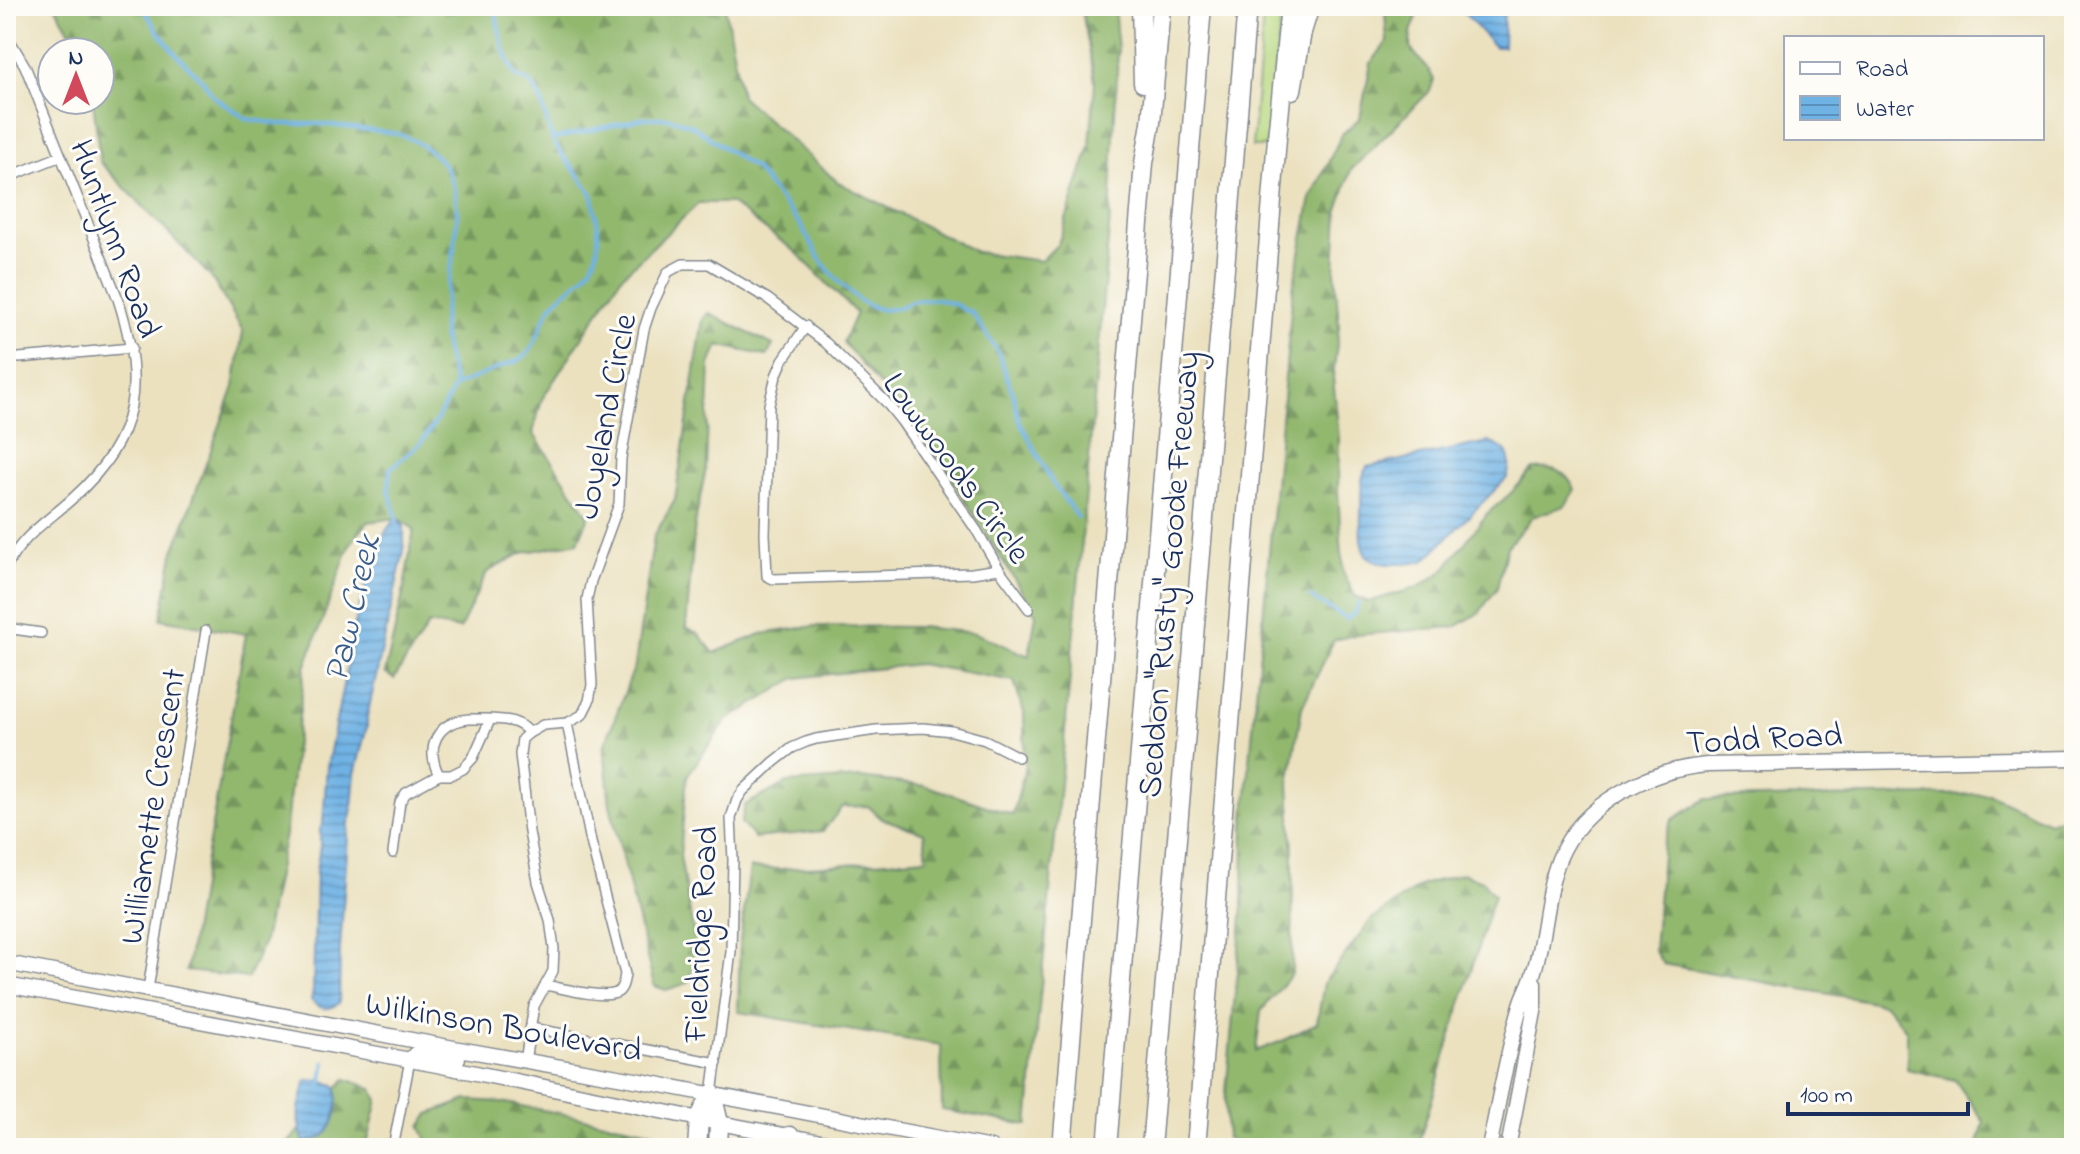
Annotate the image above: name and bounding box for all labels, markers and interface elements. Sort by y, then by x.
north arrow [36,36,116,116]
legend [1784,36,2044,140]
text: N [69,43,83,75]
text: Road [1856,53,1909,88]
text: Water [1856,93,1914,128]
street label: Huntlynn Road [54,133,172,346]
street label: Joyeland Circle [564,309,652,524]
street label: Seddon "Rusty" Goode Freeway [1127,349,1215,800]
street label: Lowwoods Circle [868,363,1042,576]
water label: Paw Creek [312,529,397,688]
street label: Williamette Crescent [108,665,201,948]
street label: Todd Road [1685,712,1844,770]
street label: Fieldridge Road [672,825,734,1045]
street label: Wilkinson Boulevard [361,980,645,1078]
scale bar [1788,1066,1968,1116]
text: 100 m [1800,1079,1853,1114]

